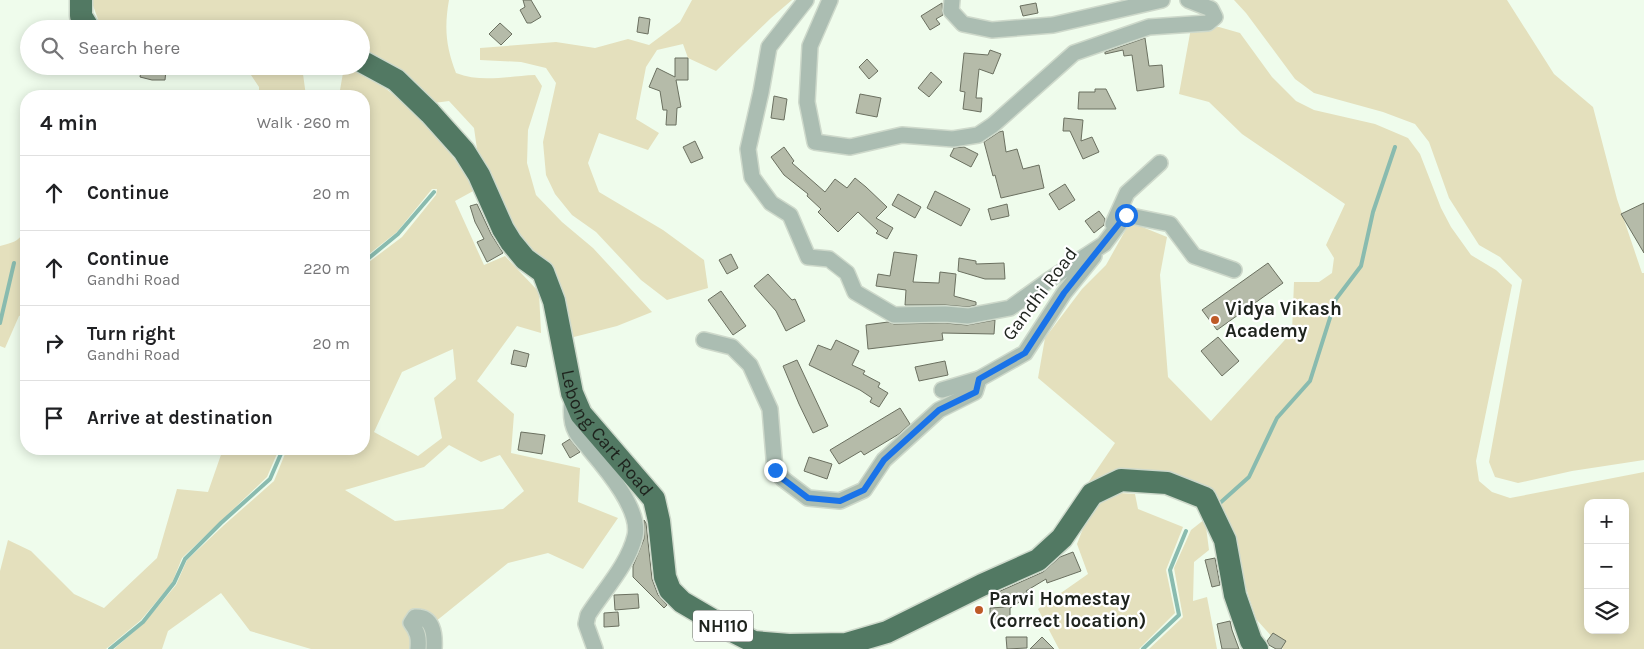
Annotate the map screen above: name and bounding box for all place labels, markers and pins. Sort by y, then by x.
place label: Vidya Vikash Academy [1225,298,1342,342]
marker: Vidya Vikash Academy [1209,314,1221,326]
place label: Parvi Homestay (correct location) [989,588,1146,632]
marker: Parvi Homestay (correct location) [973,604,985,616]

